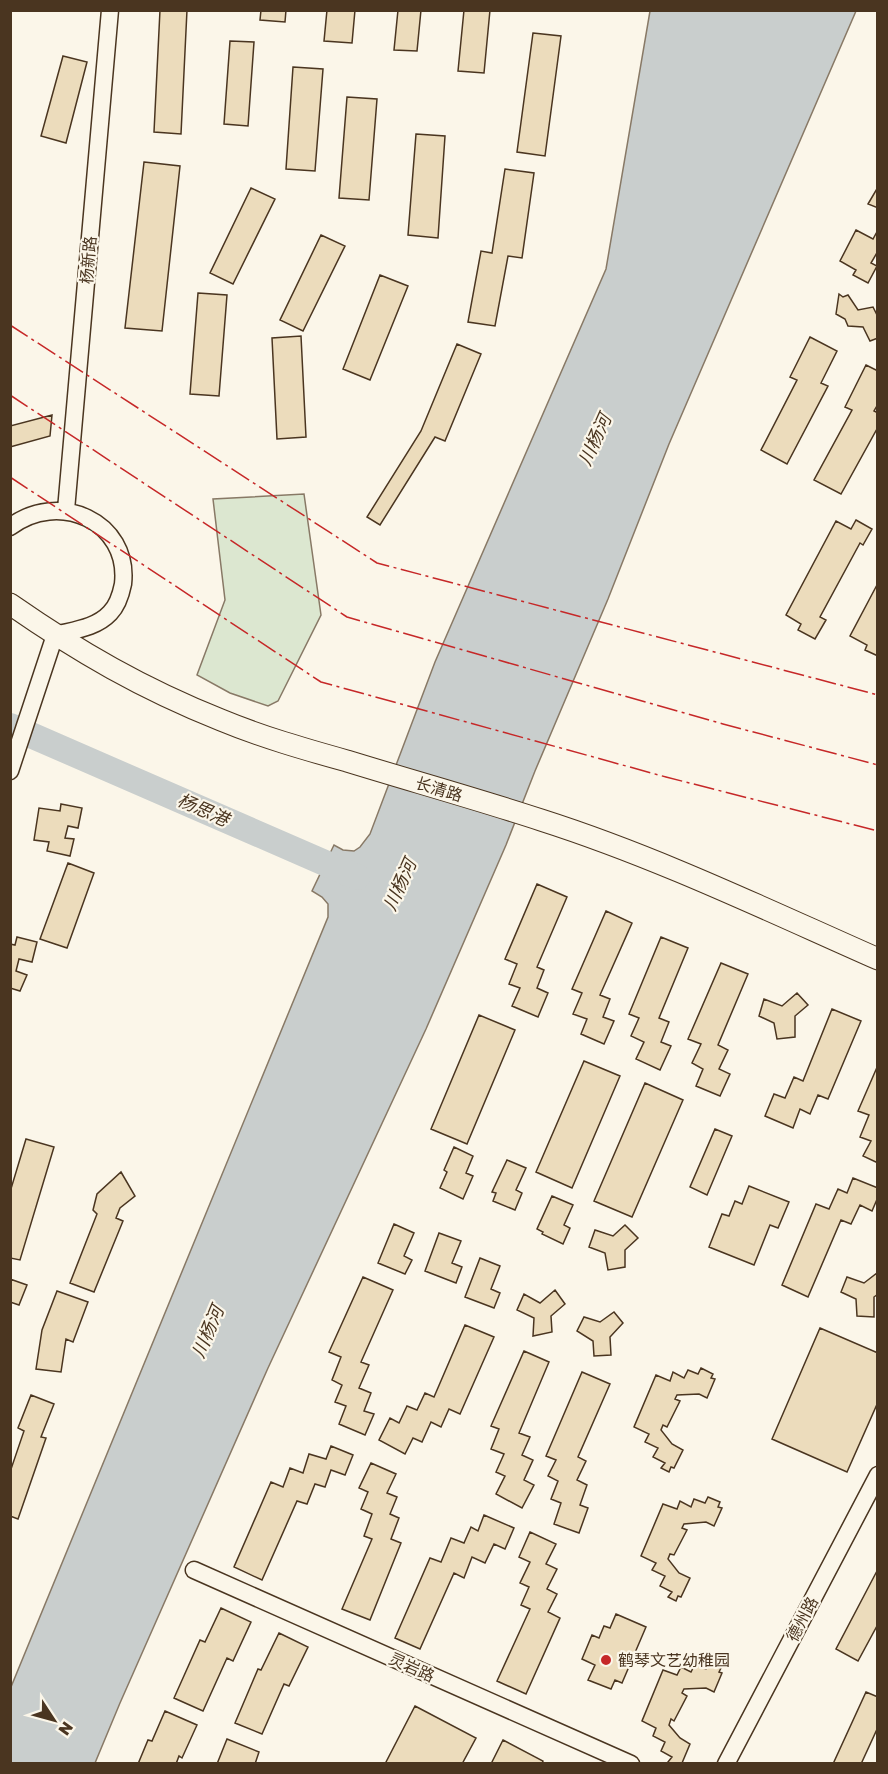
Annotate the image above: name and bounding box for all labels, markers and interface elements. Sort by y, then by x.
street label: 杨新路 [76,235,100,285]
water label: 川杨河 [573,408,616,469]
street label: 长清路 [413,772,465,806]
water label: 杨思港 [174,788,235,831]
water label: 川杨河 [378,853,421,914]
water label: 川杨河 [186,1300,229,1361]
street label: 德州路 [782,1593,822,1645]
street label: 灵岩路 [386,1648,438,1686]
place label: 鹤琴文艺幼稚园 [618,1650,730,1670]
marker: 鹤琴文艺幼稚园 [599,1653,613,1667]
north arrow [24,1690,84,1750]
text: N [54,1718,78,1740]

